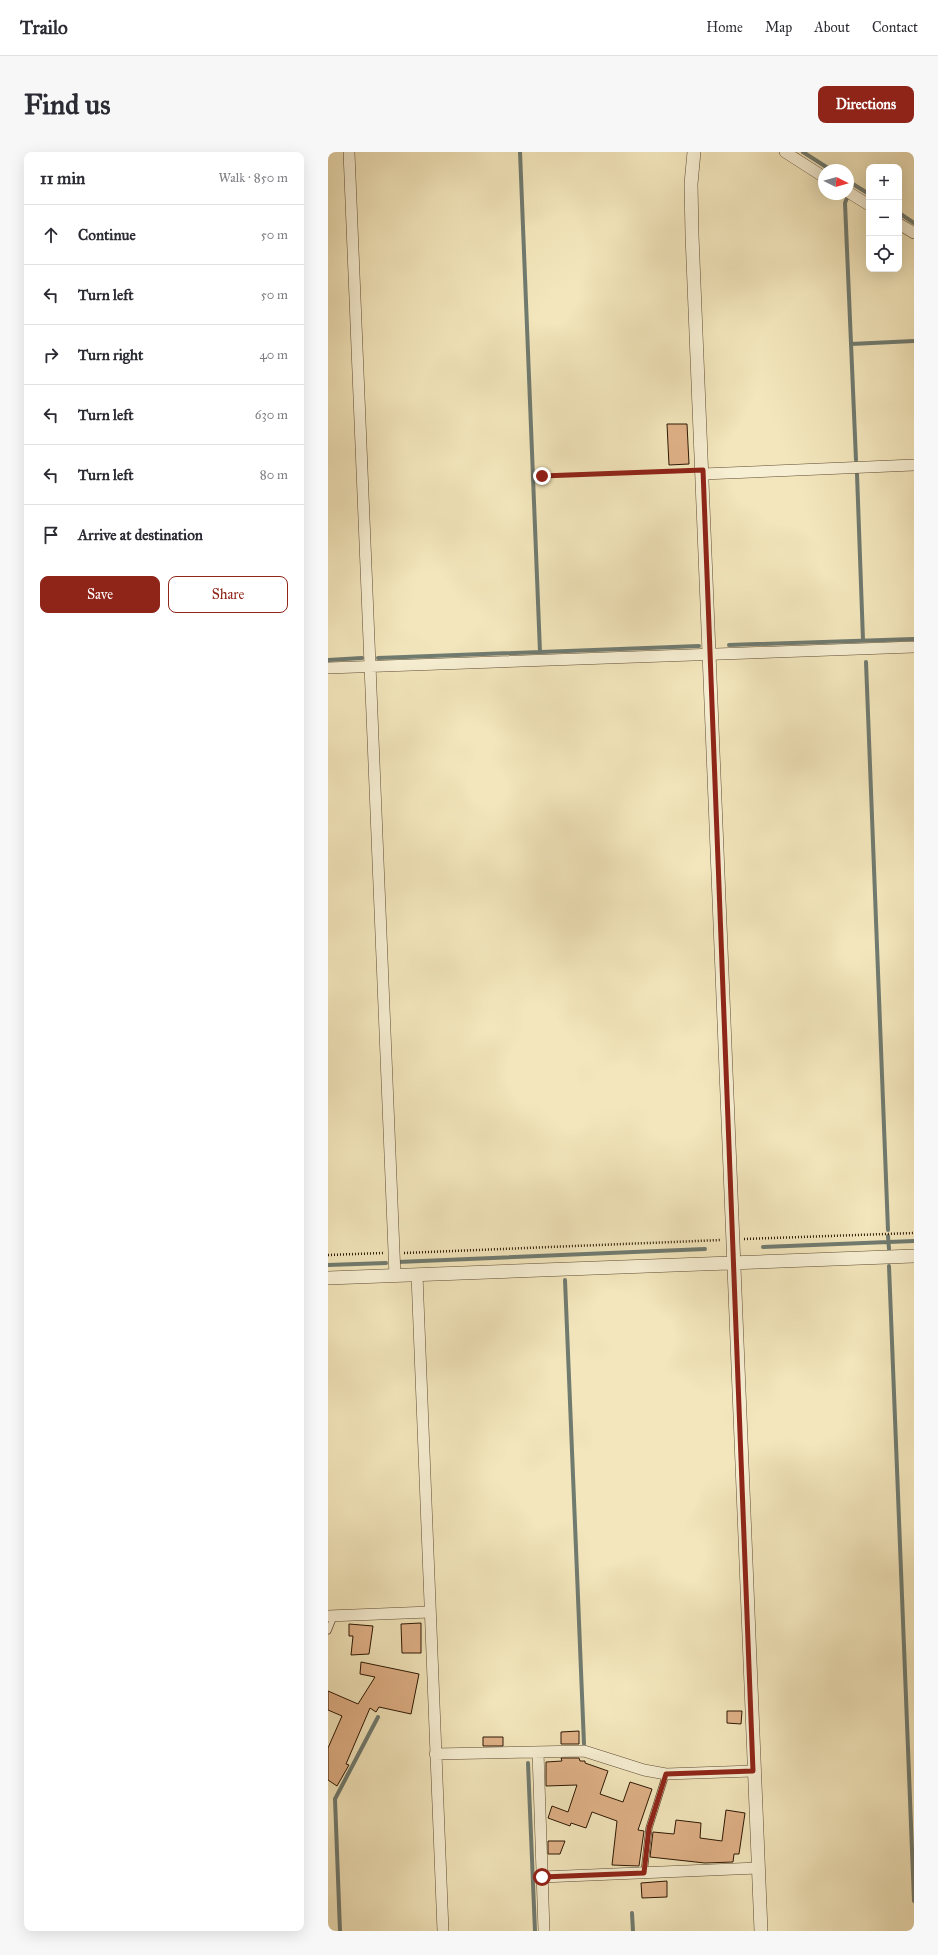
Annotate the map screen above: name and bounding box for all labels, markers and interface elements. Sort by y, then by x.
text: Trailo [20,16,68,39]
text: Home [706,19,743,36]
text: Map [765,19,792,36]
text: About [814,19,850,36]
text: Contact [872,19,918,36]
button: Directions [818,86,914,123]
text: Find us [24,87,110,122]
north arrow [818,164,854,200]
map controls [866,164,902,272]
button: + [866,164,902,200]
text: 11 min [40,168,85,189]
text: Walk · 850 m [219,170,288,186]
button: − [866,200,902,236]
icon: ahead [40,224,62,246]
text: Continue [78,226,136,244]
text: 50 m [261,227,288,243]
button: locate [866,236,902,272]
icon: left [40,284,62,306]
text: Turn left [78,286,134,304]
text: 50 m [261,287,288,303]
icon: right [40,344,62,366]
text: Turn right [78,346,143,364]
text: 40 m [259,347,288,363]
icon: left [40,404,62,426]
text: Turn left [78,406,134,424]
text: 630 m [255,407,288,423]
icon: left [40,464,62,486]
text: Turn left [78,466,134,484]
text: 80 m [260,467,288,483]
route end [533,467,551,485]
icon: arrive [40,524,62,546]
text: Arrive at destination [78,526,203,544]
button: Save [40,576,160,613]
button: Share [168,576,288,613]
route start [533,1868,551,1886]

